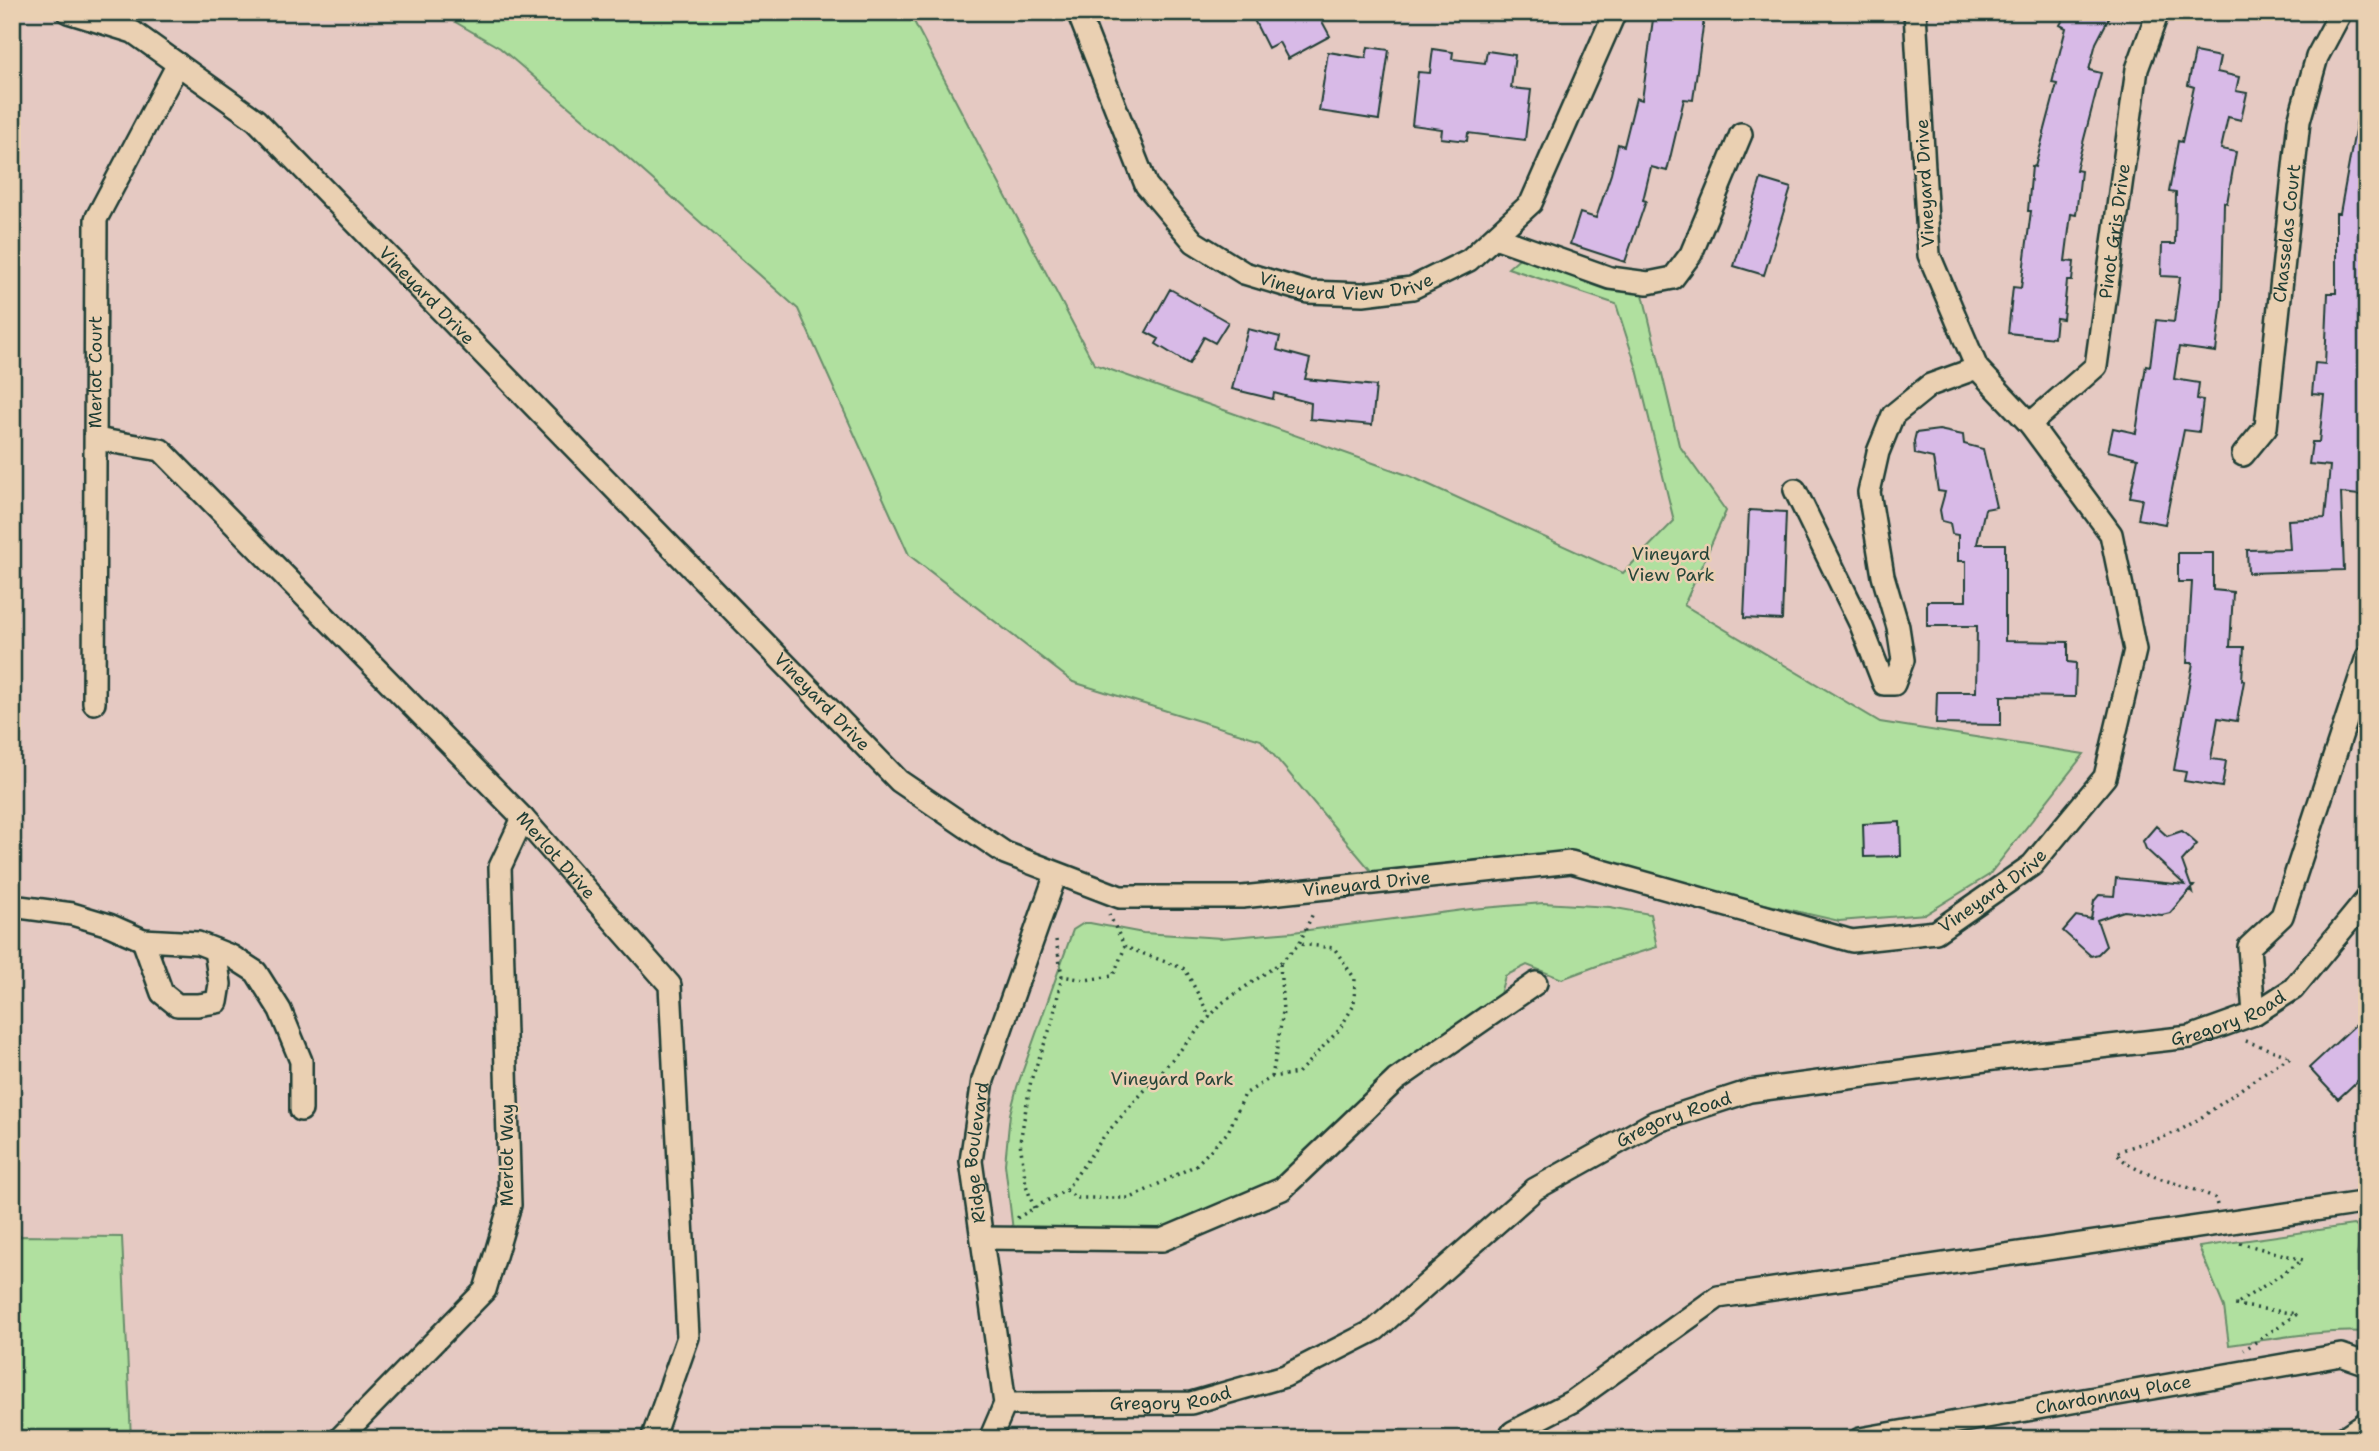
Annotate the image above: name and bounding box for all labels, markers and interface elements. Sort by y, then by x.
street label: Vineyard Drive [1910,118,1940,248]
street label: Pinot Gris Drive [2093,162,2136,300]
street label: Chasselas Court [2267,163,2306,304]
street label: Vineyard Drive [373,241,480,350]
street label: Vineyard View Drive [1256,266,1437,306]
street label: Merlot Court [83,315,108,428]
park label: Vineyard View Park [1627,542,1715,587]
street label: Vineyard Drive [769,647,875,756]
street label: Merlot Drive [511,806,601,904]
street label: Vineyard Drive [1934,844,2052,939]
street label: Vineyard Drive [1301,865,1432,902]
street label: Gregory Road [2170,985,2290,1051]
park label: Vineyard Park [1110,1067,1234,1091]
street label: Ridge Boulevard [959,1080,995,1225]
street label: Gregory Road [1612,1086,1734,1153]
street label: Merlot Way [495,1104,519,1206]
street label: Chardonnay Place [2033,1369,2193,1420]
street label: Gregory Road [1110,1380,1234,1416]

